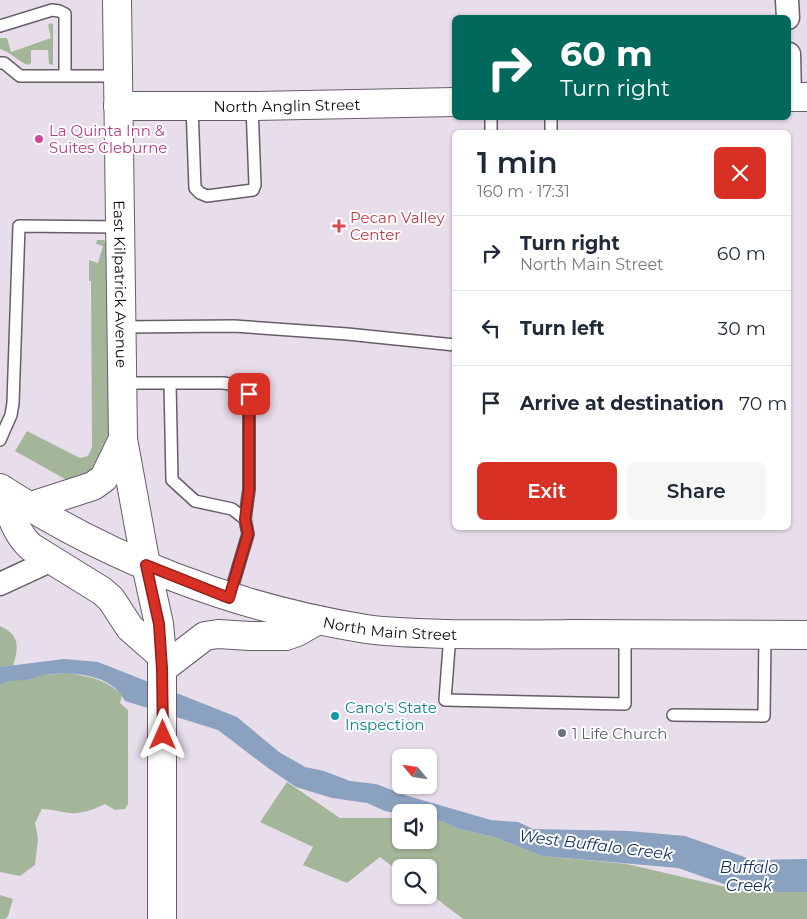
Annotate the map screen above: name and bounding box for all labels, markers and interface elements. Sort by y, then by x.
text: 60 m [560,32,653,75]
icon: right [477,35,542,100]
text: Turn right [560,75,670,102]
street label: North Anglin Street [214,94,361,116]
place label: La Quinta Inn & Suites Cleburne [49,121,167,157]
marker: La Quinta Inn & Suites Cleburne [33,133,45,145]
text: 1 min [477,144,558,181]
button: close [714,147,766,199]
text: 160 m · 17:31 [477,182,570,201]
street label: East Kilpatrick Avenue [110,200,132,368]
place label: Pecan Valley Center [350,208,446,244]
marker: Pecan Valley Center [332,219,346,233]
text: Turn right [520,232,620,255]
icon: right [477,239,505,267]
text: 60 m [717,242,766,265]
text: North Main Street [520,255,664,274]
icon: left [477,314,505,342]
text: Turn left [520,317,605,340]
text: 30 m [718,317,766,340]
pin [228,373,270,415]
icon: arrive [235,380,263,408]
icon: arrive [477,389,505,417]
text: Arrive at destination [520,392,724,415]
text: 70 m [739,392,787,415]
button: Exit [477,462,617,520]
button: Share [627,462,766,520]
street label: North Main Street [321,612,457,644]
place label: Cano's State Inspection [345,698,437,734]
position arrow [136,708,188,760]
marker: Cano's State Inspection [329,710,341,722]
place label: 1 Life Church [572,724,667,743]
marker: 1 Life Church [556,727,568,739]
north arrow [392,749,438,794]
map controls [392,749,437,904]
button: sound [392,804,437,849]
water label: West Buffalo Creek [518,826,675,864]
water label: Buffalo Creek [720,858,778,895]
button: search [392,859,437,904]

